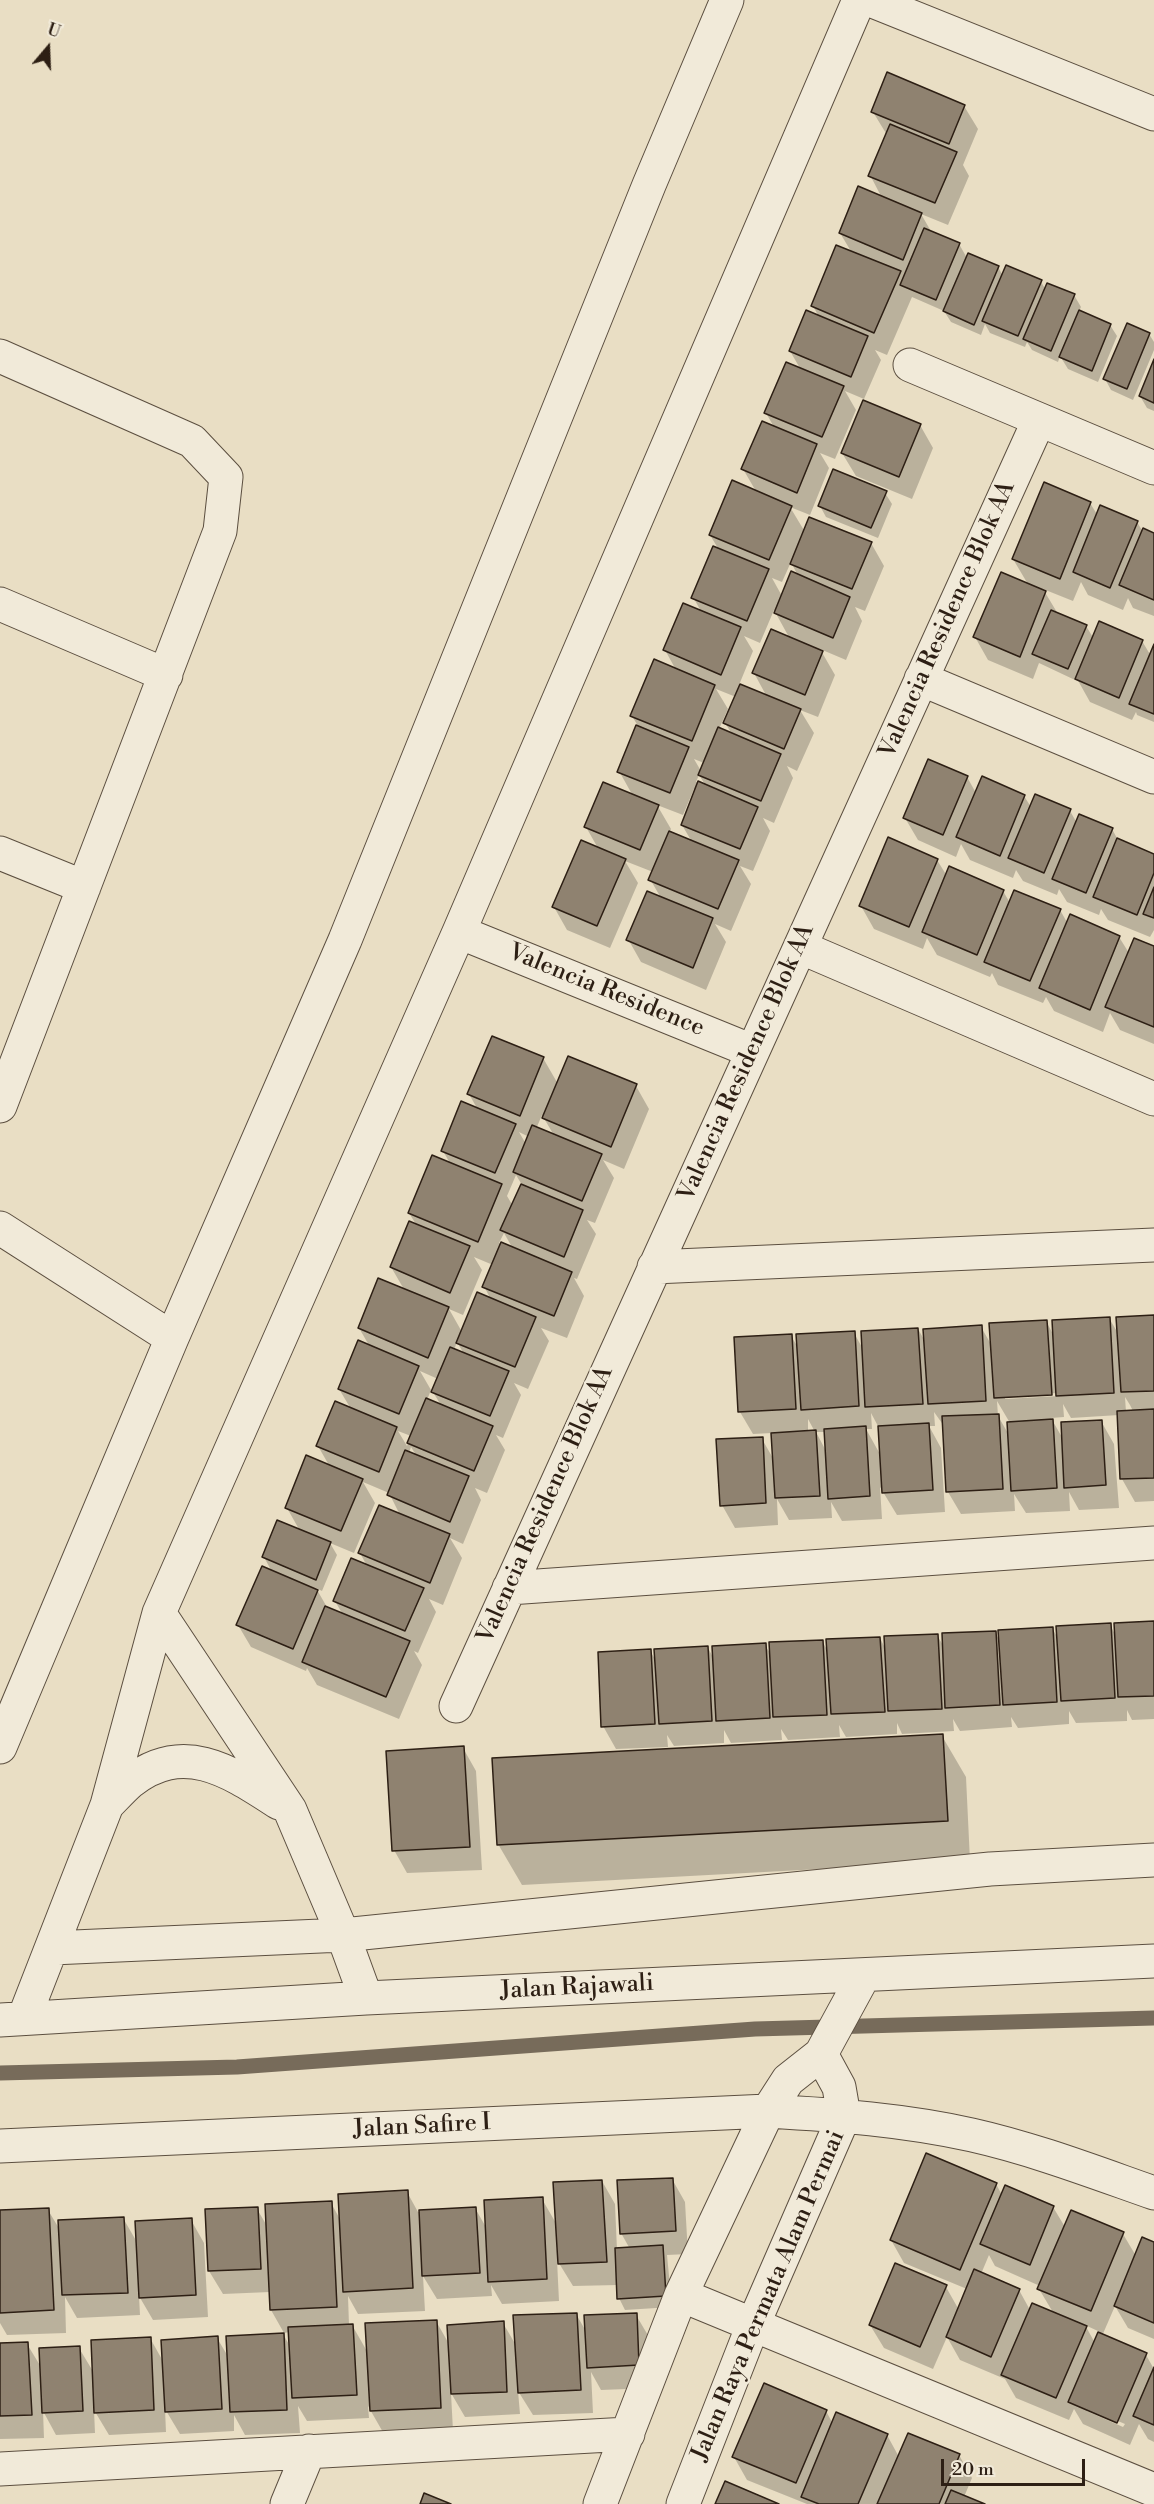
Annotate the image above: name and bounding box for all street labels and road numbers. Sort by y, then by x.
street label: Valencia Residence Blok AA [874,477,1022,763]
street label: Valencia Residence Blok AA [673,920,821,1206]
street label: Valencia Residence [504,938,708,1044]
street label: Valencia Residence Blok AA [472,1362,620,1648]
street label: Jalan Rajawali [499,1970,655,2006]
street label: Jalan Safire I [352,2109,492,2145]
street label: Jalan Raya Permata Alam Permai [686,2126,852,2466]

